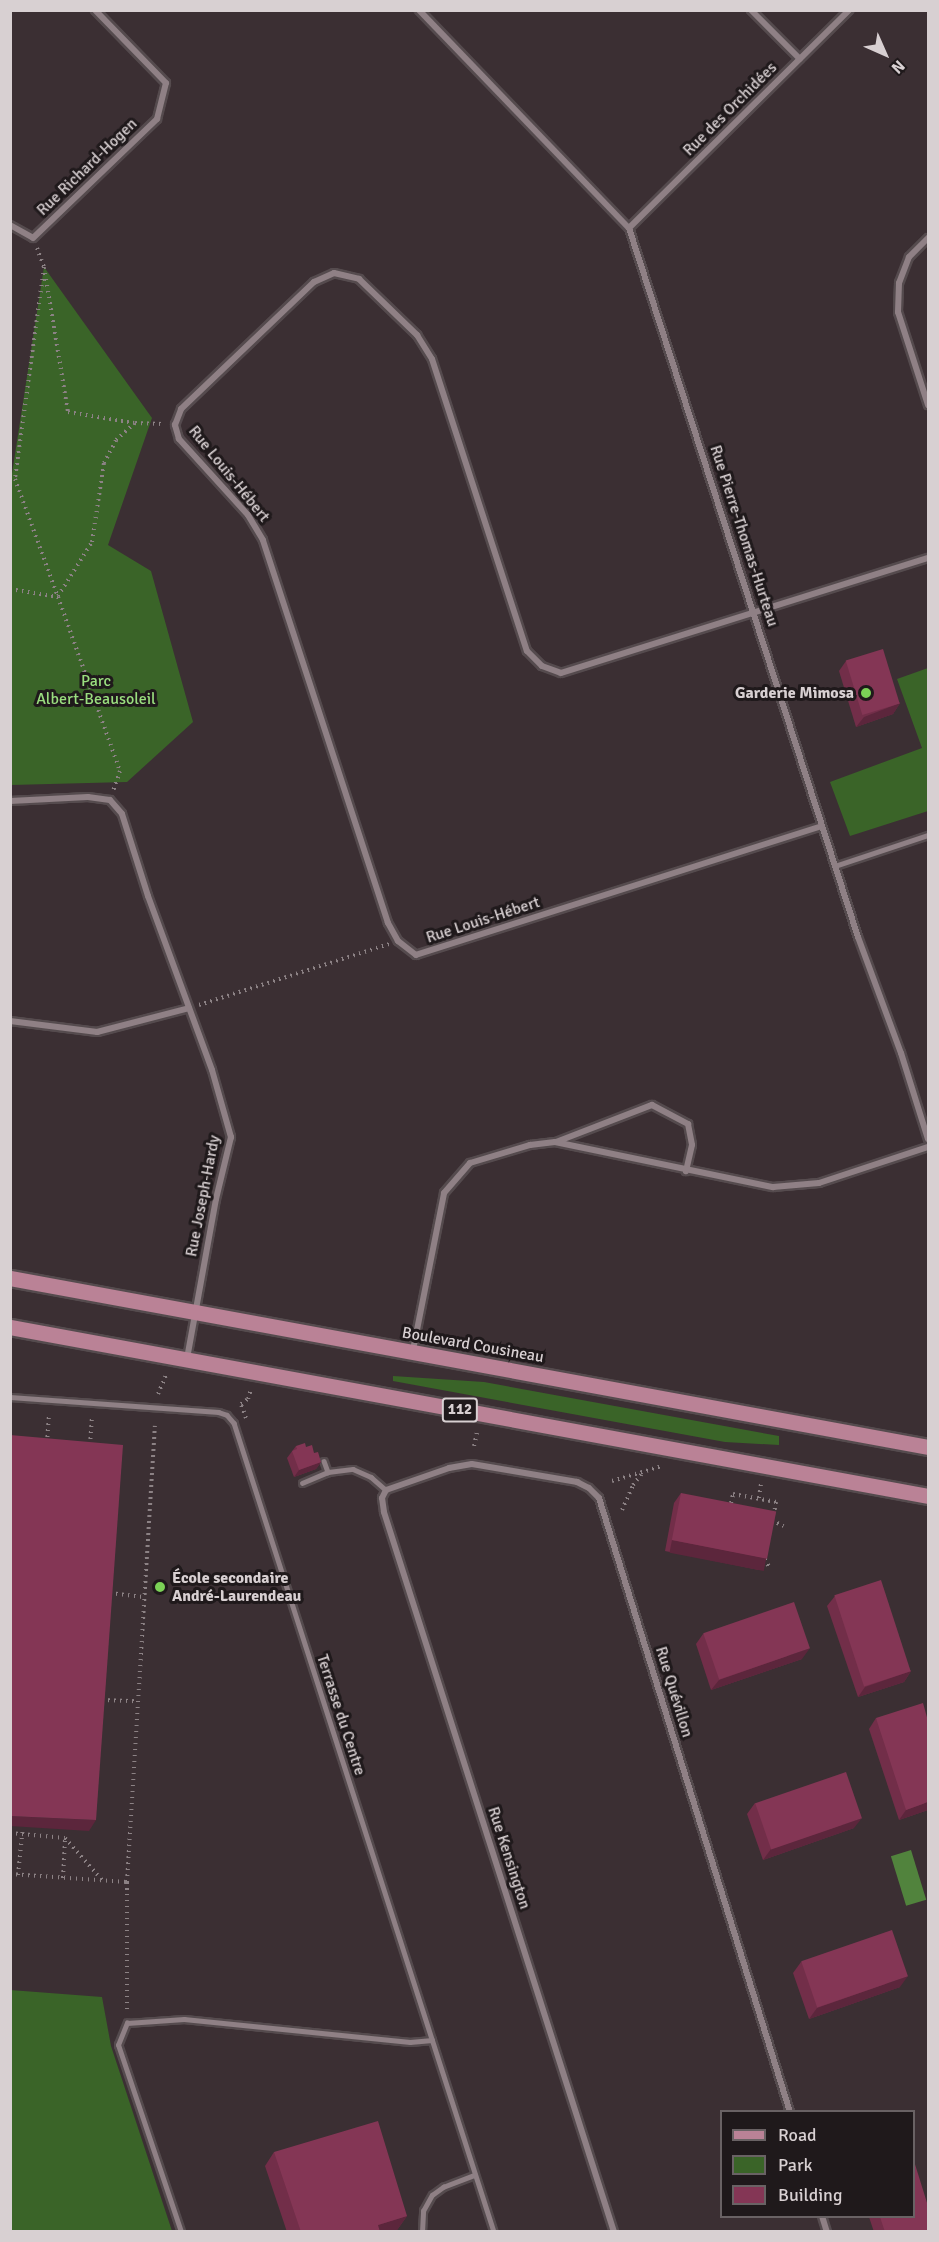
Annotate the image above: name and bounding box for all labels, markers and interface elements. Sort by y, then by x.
north arrow [855,24,915,84]
text: N [887,56,909,78]
street label: Rue des Orchidées [679,58,781,160]
street label: Rue Richard-Hogen [33,114,141,220]
street label: Rue Louis-Hébert [184,422,274,526]
street label: Rue Pierre-Thomas-Hurteau [706,443,782,629]
park label: Parc Albert-Beausoleil [36,671,156,709]
place label: Garderie Mimosa [735,683,854,703]
marker: Garderie Mimosa [859,686,873,700]
street label: Rue Louis-Hébert [424,893,542,947]
street label: Rue Joseph-Hardy [182,1134,224,1258]
street label: Boulevard Cousineau [401,1323,545,1367]
road number: 112 [440,1398,480,1422]
place label: École secondaire André-Laurendeau [172,1568,301,1606]
marker: École secondaire André-Laurendeau [153,1580,167,1594]
street label: Rue Quévillon [651,1644,697,1740]
street label: Terrasse du Centre [312,1652,370,1778]
street label: Rue Kensington [483,1804,535,1912]
legend [720,2110,915,2218]
text: Road [778,2124,817,2146]
text: Park [778,2154,813,2176]
text: Building [778,2184,842,2206]

